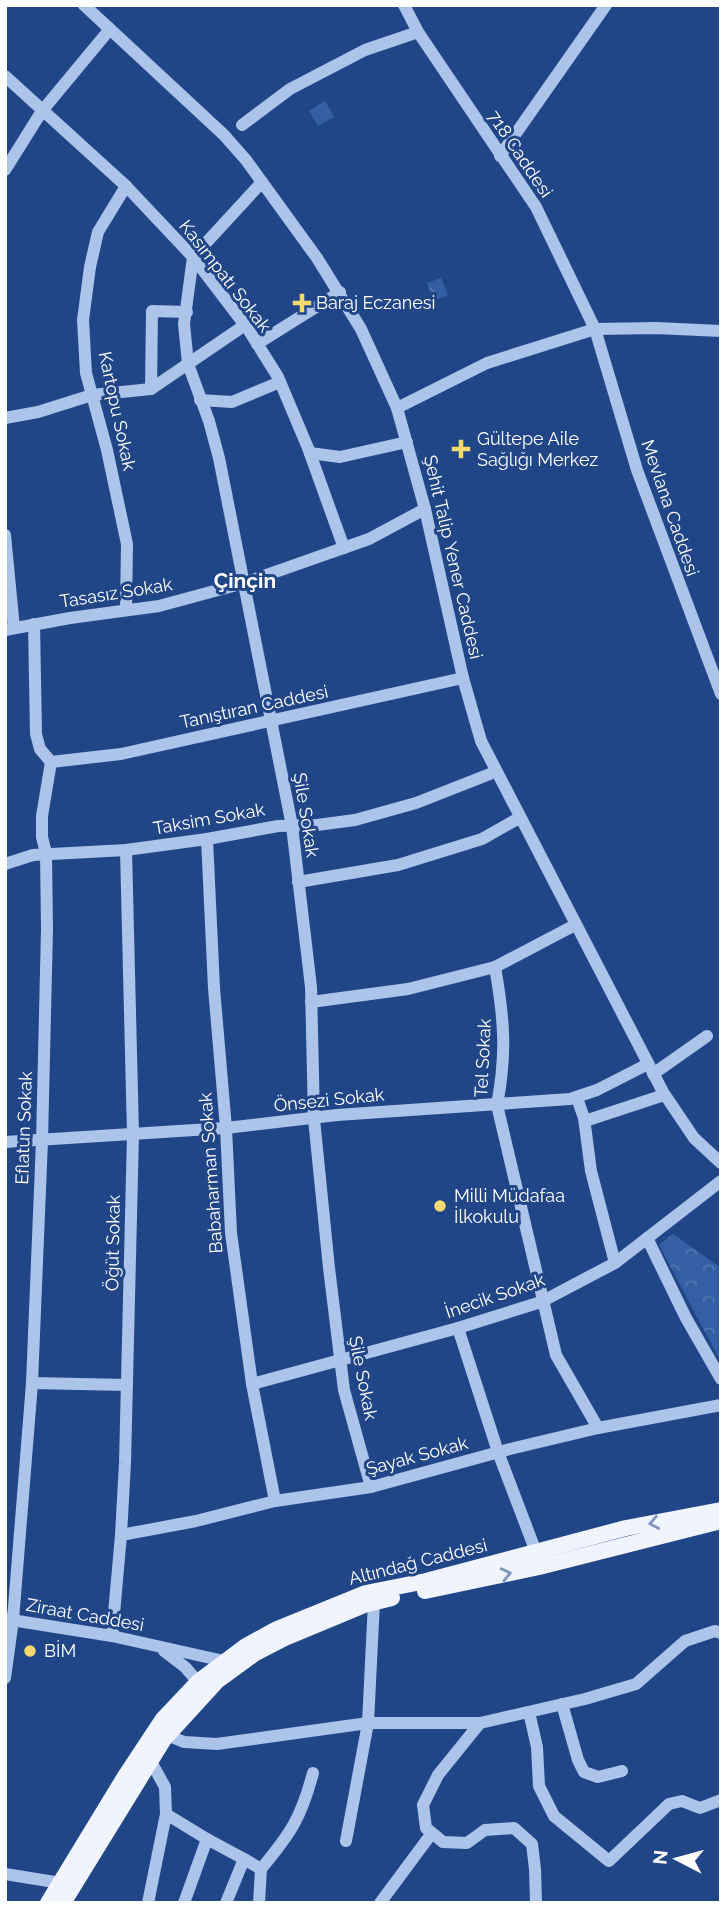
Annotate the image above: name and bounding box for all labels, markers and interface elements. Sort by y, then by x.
street label: 718 Caddesi [484,106,557,201]
street label: Kasımpatı Sokak [175,215,276,336]
place label: Baraj Eczanesi [316,292,435,313]
marker: Baraj Eczanesi [294,295,310,311]
street label: Kartopu Sokak [95,349,140,473]
place label: Gültepe Aile Sağlığı Merkez [477,428,598,470]
street label: Mevlana Caddesi [637,437,704,579]
marker: Gültepe Aile Sağlığı Merkez [451,439,471,459]
street label: Şehit Talip Yener Caddesi [420,453,487,661]
district label: Çinçin [214,568,276,593]
street label: Tasasız Sokak [58,573,174,612]
street label: Tanıştıran Caddesi [178,681,330,732]
street label: Şile Sokak [289,771,324,859]
street label: Taksim Sokak [152,798,267,839]
street label: Tel Sokak [470,1018,495,1098]
street label: Eflatun Sokak [11,1071,36,1185]
street label: Önsezi Sokak [273,1083,386,1116]
street label: Babaharman Sokak [194,1091,227,1254]
place label: Milli Müdafaa İlkokulu [454,1185,565,1227]
street label: Öğüt Sokak [101,1194,124,1291]
marker: Milli Müdafaa İlkokulu [432,1198,448,1214]
street label: İnecik Sokak [442,1269,548,1322]
street label: Şile Sokak [345,1334,382,1422]
street label: Şayak Sokak [364,1432,470,1479]
one-way arrow [648,1514,660,1529]
street label: Altındağ Caddesi [346,1534,489,1589]
one-way arrow [500,1568,512,1582]
street label: Ziraat Caddesi [24,1594,146,1635]
place label: BİM [44,1640,76,1661]
marker: BİM [22,1643,38,1659]
north arrow [642,1824,712,1894]
text: N [648,1849,672,1866]

